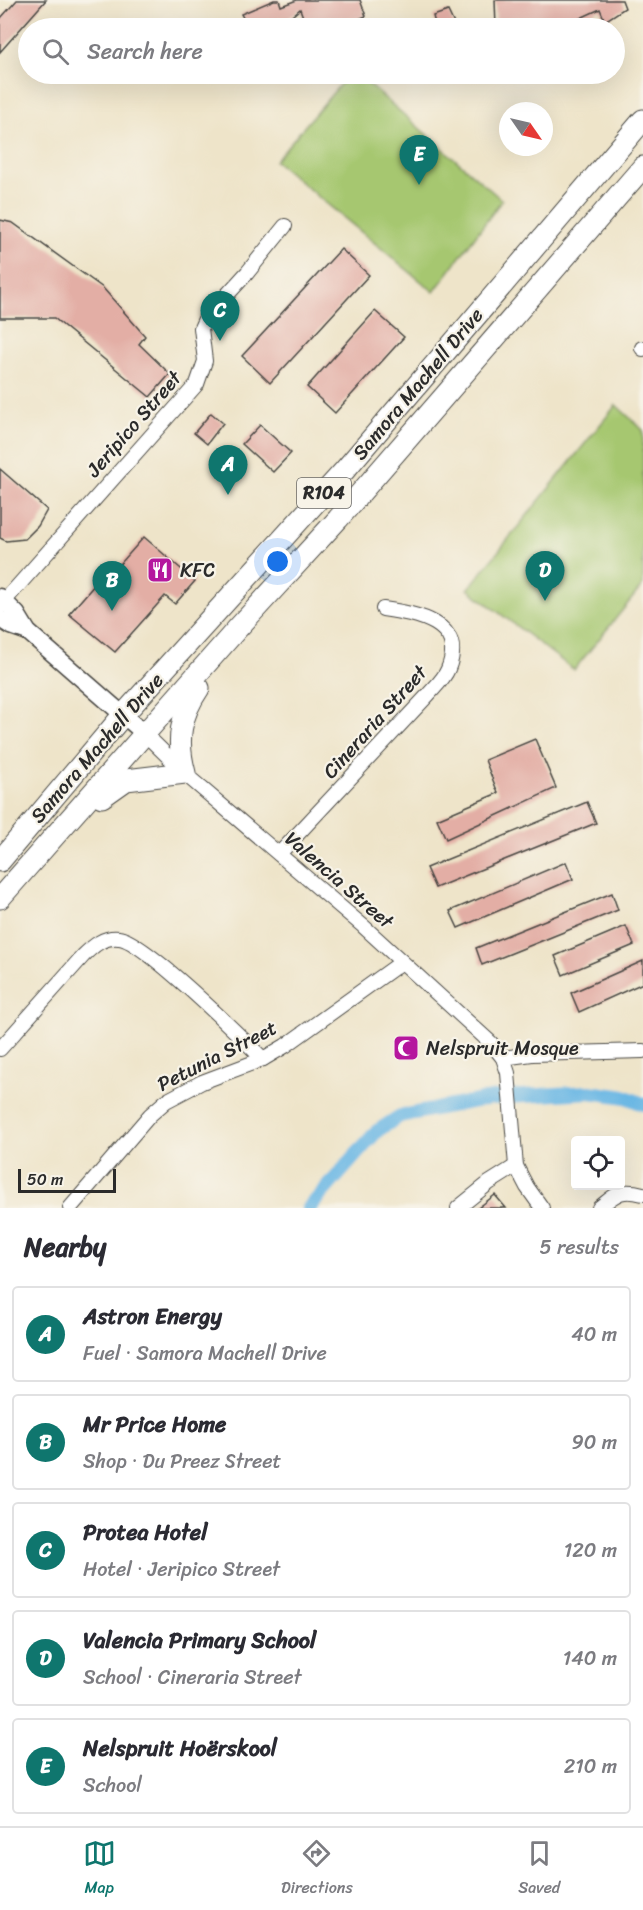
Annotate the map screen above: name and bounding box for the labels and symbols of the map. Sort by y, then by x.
north arrow [499,102,553,156]
pin: E [400,136,438,185]
pin: C [200,292,240,341]
street label: Samora Machell Drive [343,300,493,468]
street label: Jeripico Street [77,362,191,486]
pin: A [208,446,248,495]
road number: R104 [297,478,351,508]
your location [263,547,292,576]
pin: D [526,552,564,601]
place label: KFC [180,553,215,588]
restaurant icon: KFC [145,555,175,585]
pin: B [92,562,132,611]
street label: Cineraria Street [314,656,437,787]
street label: Samora Machell Drive [21,665,173,831]
street label: Valencia Street [276,822,402,938]
street label: Petunia Street [151,1011,283,1101]
place label: Nelspruit Mosque [426,1031,579,1066]
mosque icon: Nelspruit Mosque [391,1033,421,1063]
scale bar [18,1166,116,1194]

